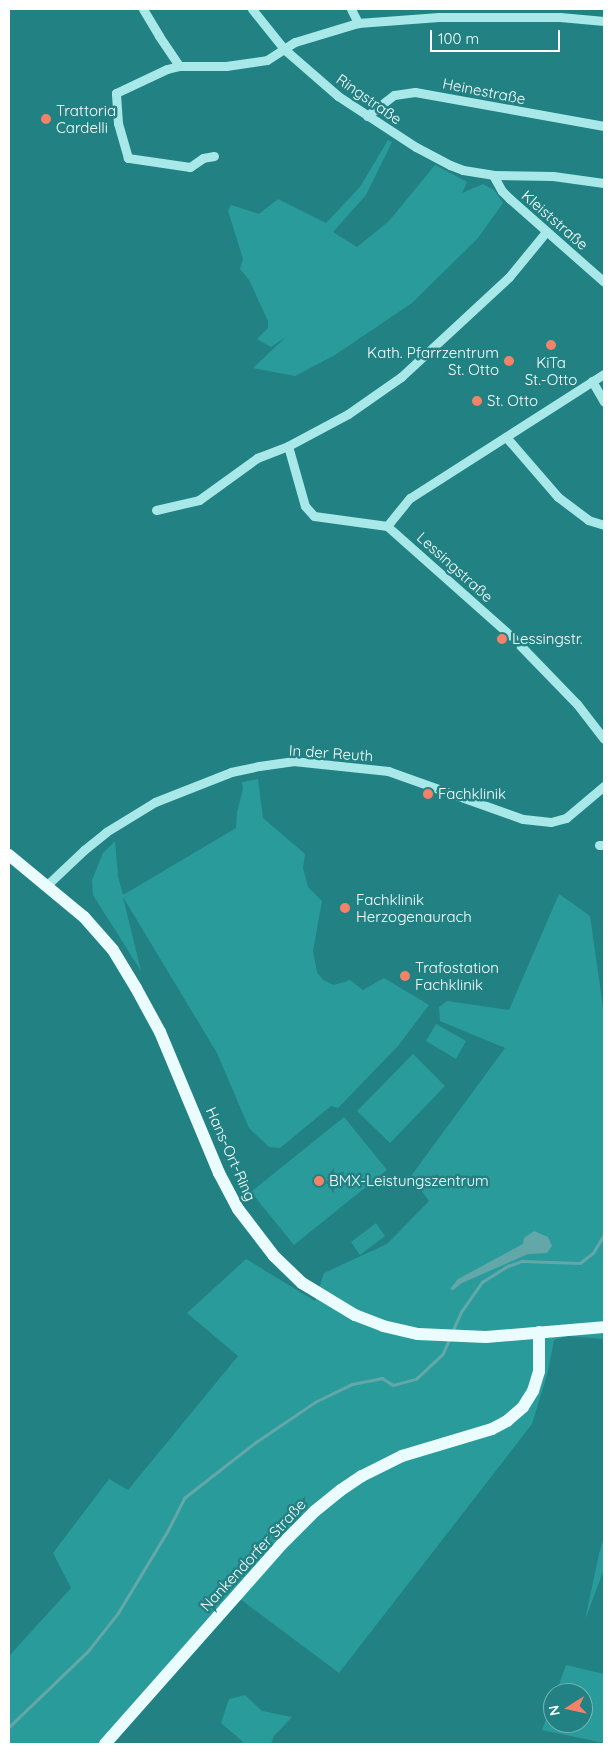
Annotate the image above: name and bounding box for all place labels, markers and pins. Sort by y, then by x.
place label: Trattoria Cardelli [56,101,116,136]
marker: Trattoria Cardelli [40,113,52,125]
marker: KiTa St.-Otto [545,339,557,351]
place label: Kath. Pfarrzentrum St. Otto [367,343,499,378]
place label: KiTa St.-Otto [525,353,577,388]
marker: Kath. Pfarrzentrum St. Otto [503,355,515,367]
place label: St. Otto [487,392,538,410]
marker: St. Otto [471,395,483,407]
place label: Lessingstr. [512,630,583,648]
marker: Lessingstr. [496,633,508,645]
place label: Fachklinik [438,785,506,803]
marker: Fachklinik [422,788,434,800]
place label: Fachklinik Herzogenaurach [356,890,472,925]
marker: Fachklinik Herzogenaurach [338,901,352,915]
place label: Trafostation Fachklinik [415,958,499,993]
marker: Trafostation Fachklinik [399,970,411,982]
place label: BMX-Leistungszentrum [329,1172,489,1190]
marker: BMX-Leistungszentrum [313,1175,325,1187]

